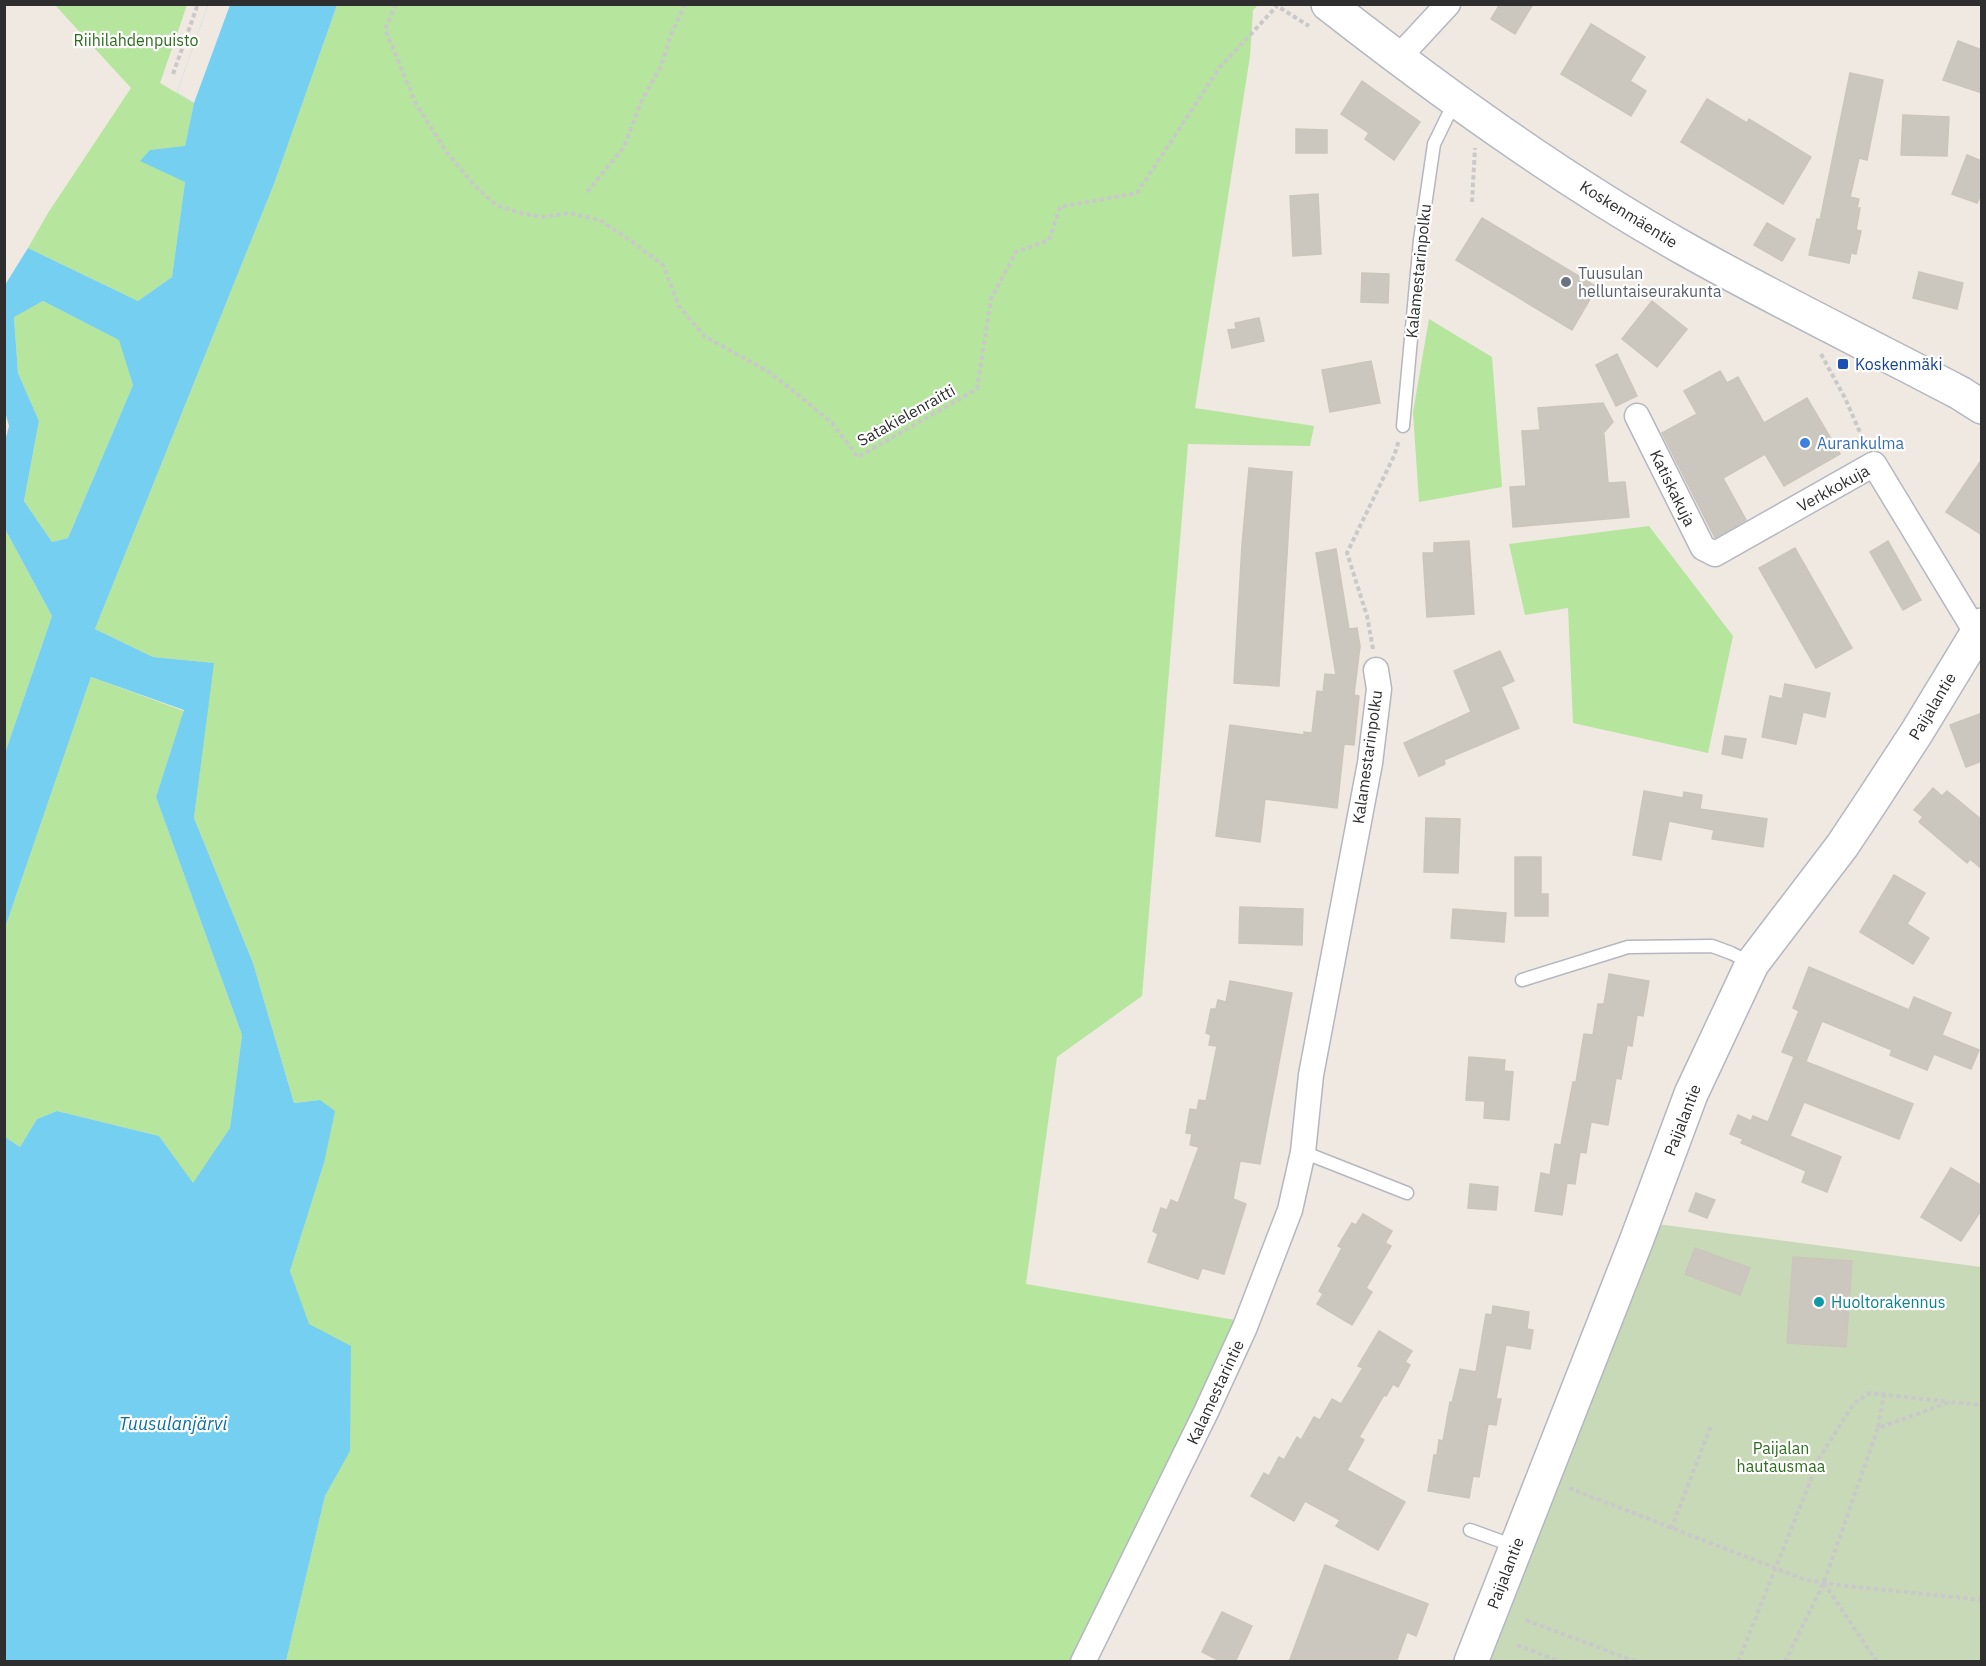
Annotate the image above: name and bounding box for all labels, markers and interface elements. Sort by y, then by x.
park label: Riihilahdenpuisto [73,30,199,50]
street label: Koskenmäentie [1577,176,1682,252]
street label: Kalamestarinpolku [1401,203,1435,339]
place label: Tuusulan helluntaiseurakunta [1578,263,1722,301]
marker: Tuusulan helluntaiseurakunta [1559,275,1573,289]
place label: Koskenmäki [1855,354,1942,374]
marker: Koskenmäki [1836,357,1850,371]
street label: Satakielenraitti [854,380,958,450]
place label: Aurankulma [1817,433,1904,453]
marker: Aurankulma [1798,436,1812,450]
street label: Katiskakuja [1646,446,1700,530]
street label: Verkkokuja [1793,460,1873,516]
street label: Paijalantie [1904,669,1960,743]
street label: Kalamestarinpolku [1348,689,1386,825]
street label: Paijalantie [1659,1081,1705,1159]
place label: Huoltorakennus [1831,1292,1946,1312]
marker: Huoltorakennus [1812,1295,1826,1309]
street label: Kalamestarintie [1182,1336,1248,1448]
water label: Tuusulanjärvi [119,1412,228,1435]
park label: Paijalan hautausmaa [1737,1438,1826,1476]
street label: Paijalantie [1482,1534,1528,1612]

